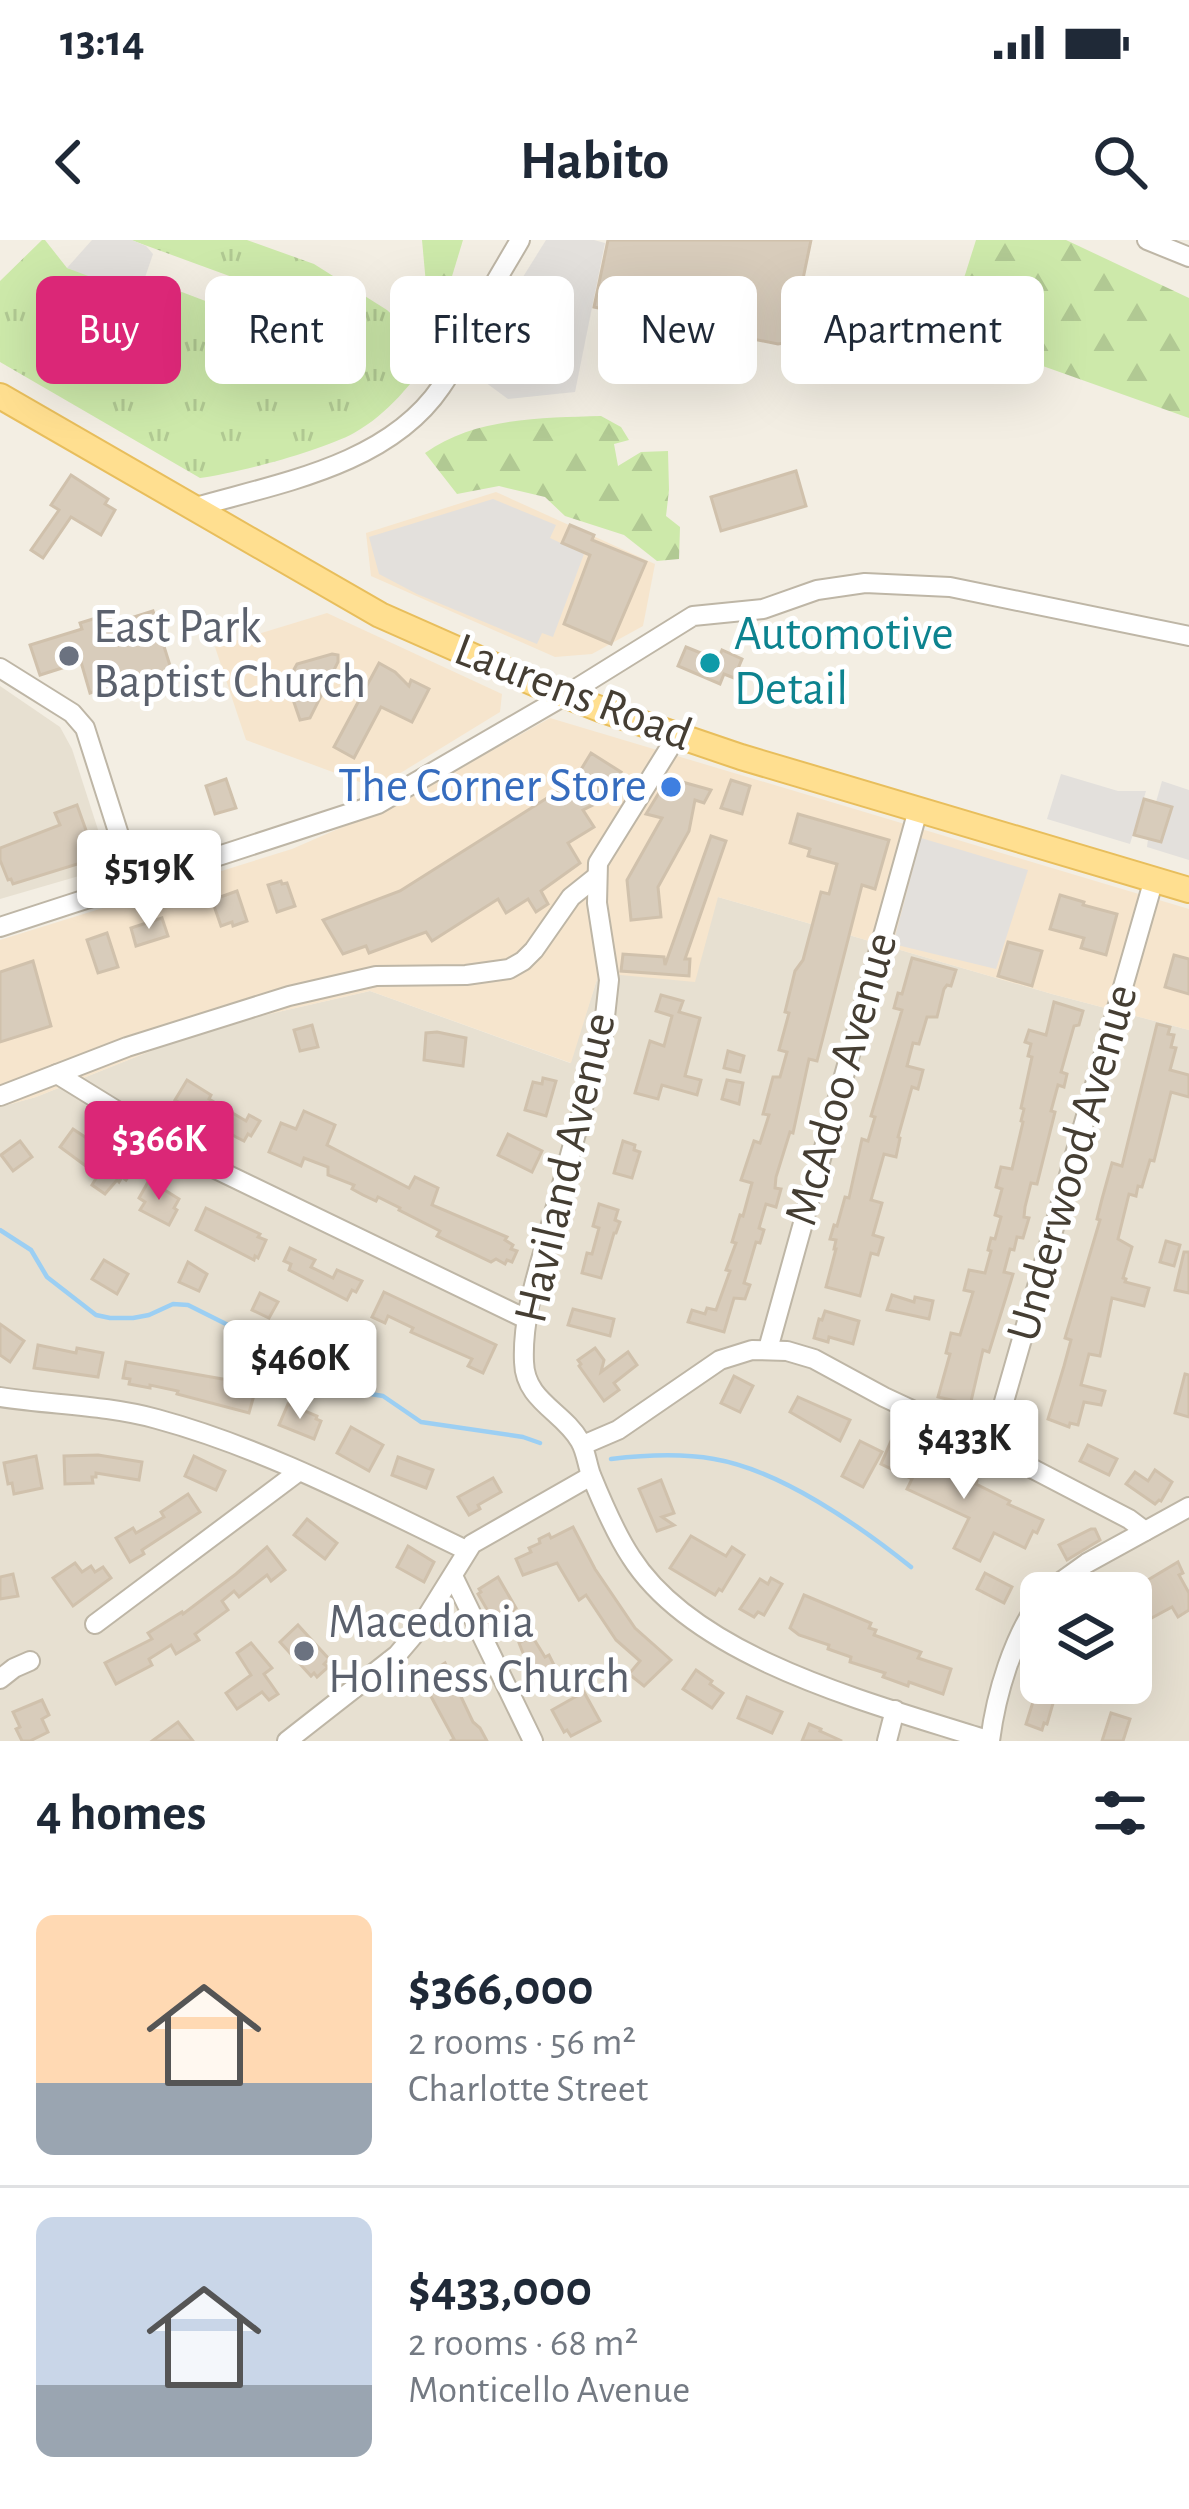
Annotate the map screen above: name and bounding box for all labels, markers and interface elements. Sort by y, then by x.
text: 13:14 [60,19,145,64]
icon: back [36,129,102,195]
icon: search [1087,129,1153,195]
text: Habito [520,135,669,189]
chip: Buy [36,276,181,384]
chip: Rent [205,276,366,384]
chip: Filters [390,276,574,384]
chip: New [598,276,757,384]
chip: Apartment [781,276,1044,384]
place label: East Park Baptist Church [93,604,366,707]
place label: Automotive Detail [734,611,954,714]
street label: Laurens Road [448,626,698,760]
marker: East Park Baptist Church [56,643,82,669]
marker: Automotive Detail [697,650,723,676]
place label: The Corner Store [338,763,647,811]
marker: The Corner Store [658,774,684,800]
pin: $519K [65,830,233,932]
text: $519K [104,849,194,888]
street label: McAdoo Avenue [777,927,907,1231]
street label: Underwood Avenue [999,979,1147,1347]
street label: Haviland Avenue [507,1008,625,1328]
pin: $366K [75,1101,243,1203]
text: $366K [112,1120,206,1159]
pin: $460K [216,1320,384,1422]
text: $460K [250,1339,350,1378]
pin: $433K [880,1400,1048,1502]
text: $433K [917,1419,1011,1458]
map controls [1020,1572,1152,1704]
button: layers [1020,1572,1152,1704]
place label: Macedonia Holiness Church [328,1599,630,1702]
marker: Macedonia Holiness Church [291,1638,317,1664]
icon: filters [1087,1780,1153,1846]
text: 4 homes [36,1788,206,1839]
icon: home [132,1963,276,2107]
text: $366,000 [408,1963,594,2014]
text: 2 rooms · 56 m² [408,2023,636,2062]
text: Charlotte Street [408,2070,648,2109]
text: $433,000 [408,2264,592,2315]
icon: home [132,2265,276,2409]
text: 2 rooms · 68 m² [408,2324,638,2363]
text: Monticello Avenue [408,2371,690,2410]

